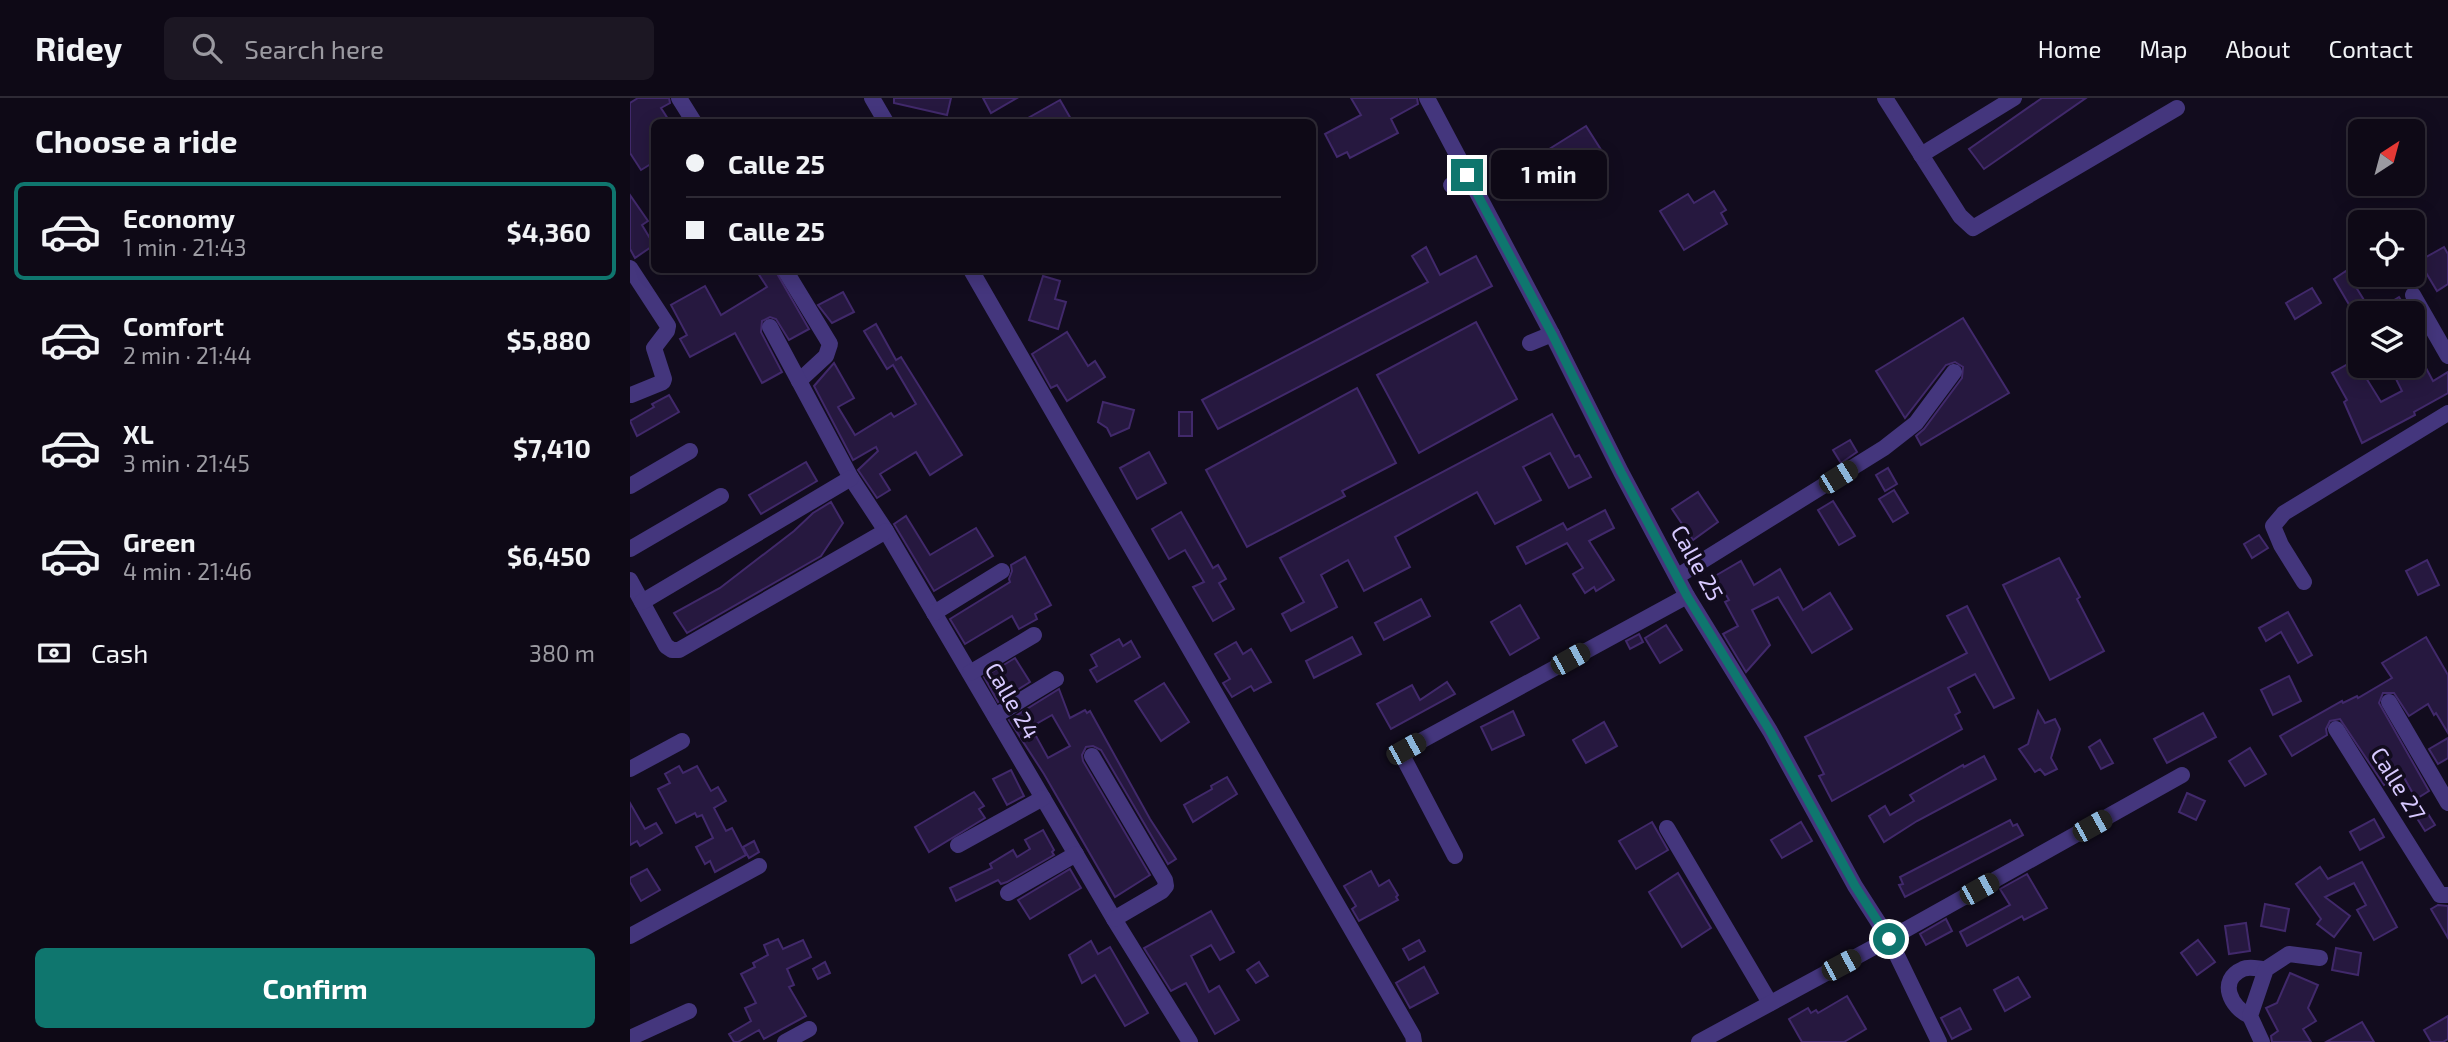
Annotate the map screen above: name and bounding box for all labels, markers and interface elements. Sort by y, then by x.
search box [164,17,654,80]
text: Ridey [35,28,122,68]
icon: search [188,29,226,67]
text: Search here [244,33,384,64]
text: Home [2038,34,2101,63]
text: Map [2139,34,2187,63]
text: About [2225,34,2291,63]
text: Contact [2329,34,2413,63]
north arrow [2348,119,2426,196]
map controls [2348,119,2425,378]
text: Choose a ride [35,121,238,159]
text: Calle 25 [728,148,825,179]
callout: 1 min [1492,150,1607,200]
route end [1451,159,1483,191]
text: 1 min [1521,160,1577,188]
icon: car [39,200,102,263]
text: Economy [123,202,235,233]
button: locate [2348,210,2425,287]
text: Calle 25 [728,215,825,246]
text: $4,360 [507,216,591,247]
text: 1 min · 21:43 [123,233,247,261]
button: layers [2348,301,2425,378]
icon: car [39,308,102,371]
text: Comfort [123,310,224,341]
text: $5,880 [506,324,591,355]
text: 2 min · 21:44 [123,341,252,369]
icon: car [39,416,102,479]
text: XL [123,418,154,449]
text: $7,410 [513,432,591,463]
text: 3 min · 21:45 [123,449,250,477]
car [1815,457,1862,497]
street label: Calle 25 [1666,520,1730,605]
icon: car [39,524,102,587]
text: Green [123,526,196,557]
text: $6,450 [507,540,591,571]
text: 4 min · 21:46 [123,557,252,585]
icon: cash [35,634,73,672]
text: Cash [91,637,148,668]
text: 380 m [529,639,595,667]
car [1547,640,1594,678]
street label: Calle 24 [980,657,1046,744]
car [1383,730,1430,768]
street label: Calle 27 [2365,741,2432,826]
car [2069,807,2116,845]
car [1956,870,2003,908]
route start [1873,923,1905,955]
car [1818,946,1865,984]
button: Confirm [35,948,595,1028]

